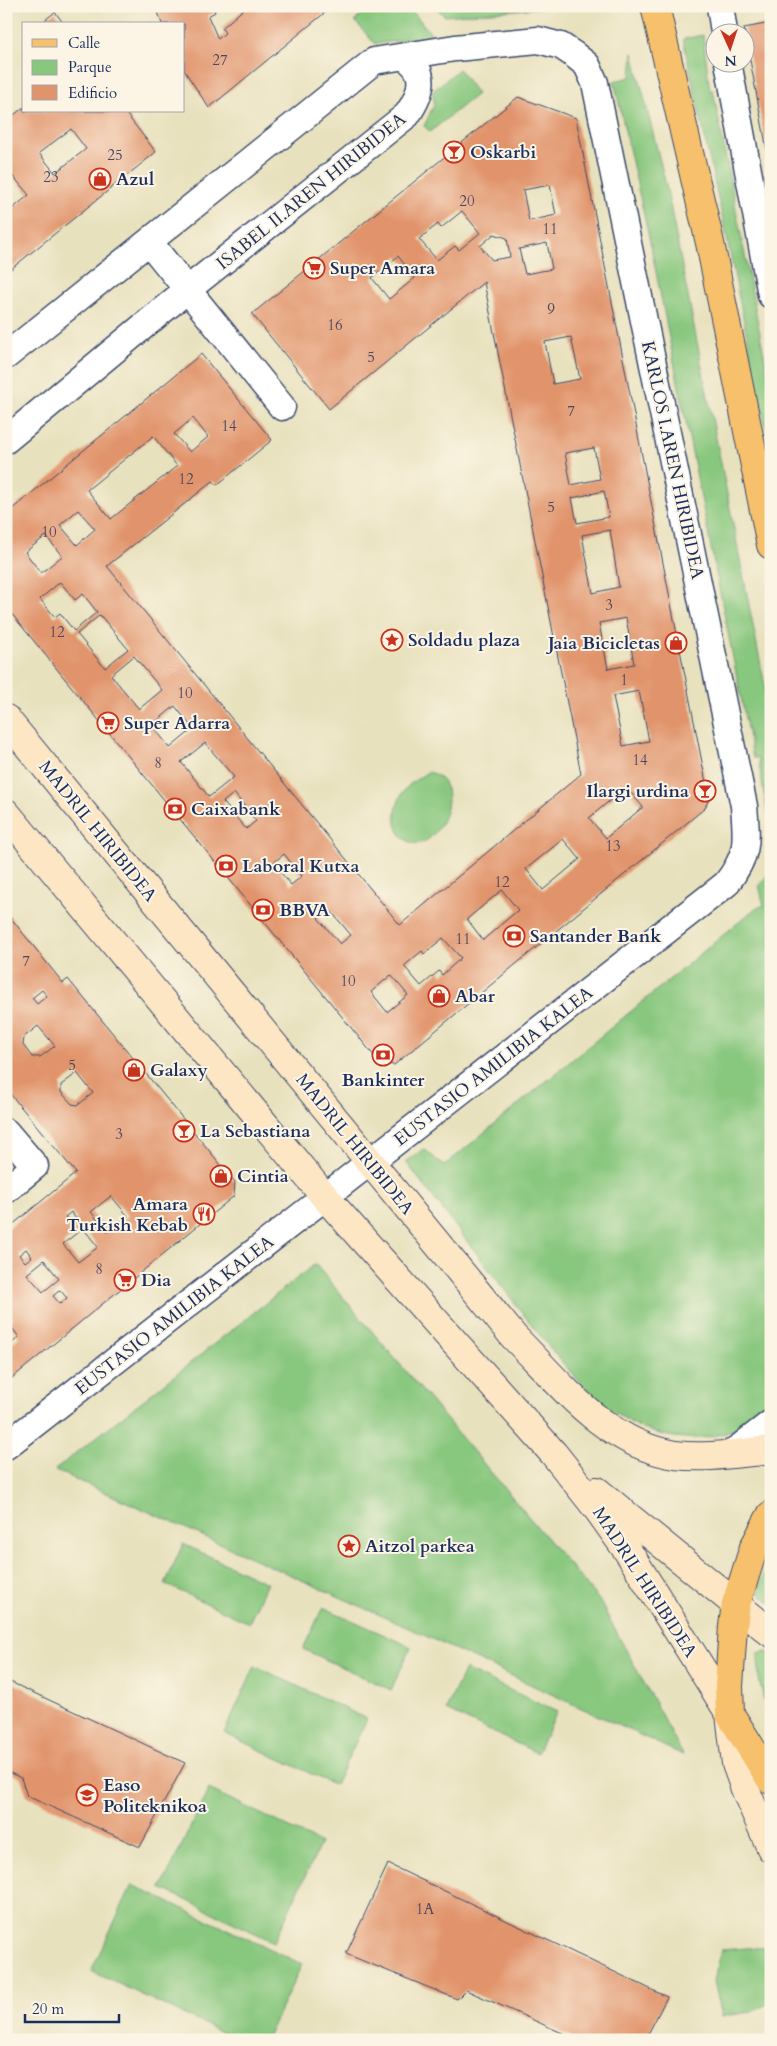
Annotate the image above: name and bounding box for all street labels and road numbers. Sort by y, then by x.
street label: ISABEL II.AREN HIRIBIDEA [211,107,411,276]
street label: KARLOS I.AREN HIRIBIDEA [635,339,710,582]
street label: MADRIL HIRIBIDEA [33,755,163,908]
street label: EUSTASIO AMILIBIA KALEA [389,981,598,1152]
street label: MADRIL HIRIBIDEA [290,1068,420,1221]
street label: EUSTASIO AMILIBIA KALEA [70,1230,279,1401]
street label: MADRIL HIRIBIDEA [586,1502,703,1663]

